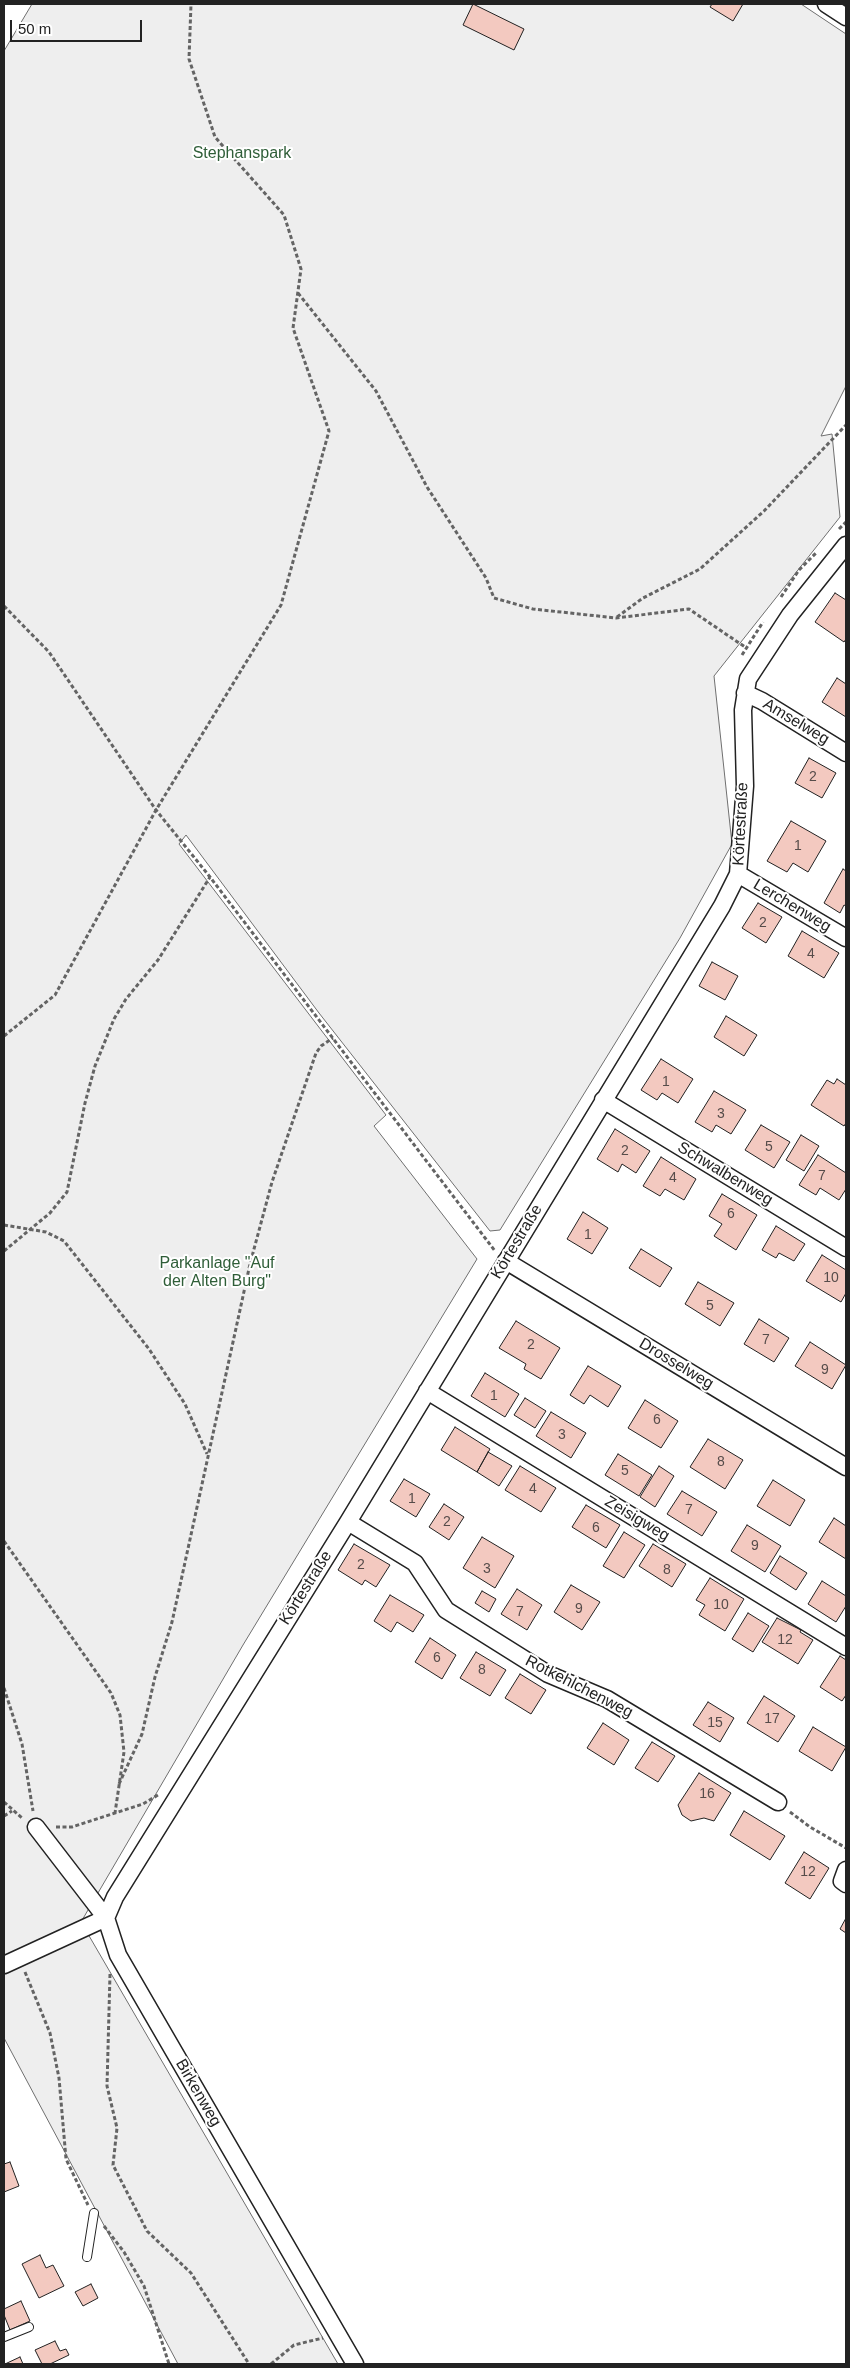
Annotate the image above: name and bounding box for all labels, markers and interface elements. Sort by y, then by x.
scale bar [12,10,145,42]
text: 50 m [18,20,51,37]
park label: Stephanspark [193,144,291,164]
street label: Amselweg [759,695,833,749]
house number: 2 [809,769,817,785]
street label: Körtestraße [729,782,753,866]
house number: 1 [794,838,802,854]
street label: Lerchenweg [750,875,834,937]
house number: 2 [759,915,767,931]
house number: 4 [807,946,815,962]
house number: 1 [662,1074,670,1090]
house number: 3 [717,1106,725,1122]
street label: Schwalbenweg [674,1138,776,1210]
house number: 5 [765,1139,773,1155]
house number: 2 [621,1143,629,1159]
house number: 7 [818,1168,826,1184]
house number: 4 [669,1170,677,1186]
street label: Körtestraße [487,1201,547,1283]
house number: 6 [727,1206,735,1222]
house number: 1 [584,1227,592,1243]
park label: Parkanlage "Auf der Alten Burg" [159,1254,275,1292]
house number: 10 [823,1270,839,1286]
house number: 5 [706,1298,714,1314]
house number: 7 [762,1332,770,1348]
street label: Drosselweg [635,1334,717,1394]
house number: 2 [527,1337,535,1353]
house number: 9 [821,1362,829,1378]
house number: 1 [490,1388,498,1404]
house number: 6 [653,1412,661,1428]
house number: 3 [558,1427,566,1443]
house number: 8 [717,1454,725,1470]
house number: 5 [621,1463,629,1479]
house number: 4 [529,1481,537,1497]
house number: 1 [408,1491,416,1507]
street label: Zeisigweg [601,1492,673,1546]
house number: 7 [685,1502,693,1518]
house number: 2 [443,1514,451,1530]
house number: 6 [592,1520,600,1536]
house number: 9 [751,1538,759,1554]
street label: Körtestraße [276,1547,336,1629]
house number: 2 [357,1557,365,1573]
house number: 3 [483,1561,491,1577]
house number: 8 [663,1562,671,1578]
house number: 10 [713,1597,729,1613]
house number: 9 [575,1601,583,1617]
house number: 7 [516,1604,524,1620]
house number: 12 [777,1632,793,1648]
house number: 6 [433,1650,441,1666]
street label: Rotkehlchenweg [522,1652,636,1722]
house number: 8 [478,1662,486,1678]
house number: 17 [764,1711,780,1727]
house number: 15 [707,1715,723,1731]
house number: 16 [699,1786,715,1802]
house number: 12 [800,1864,816,1880]
street label: Birkenweg [171,2056,225,2130]

